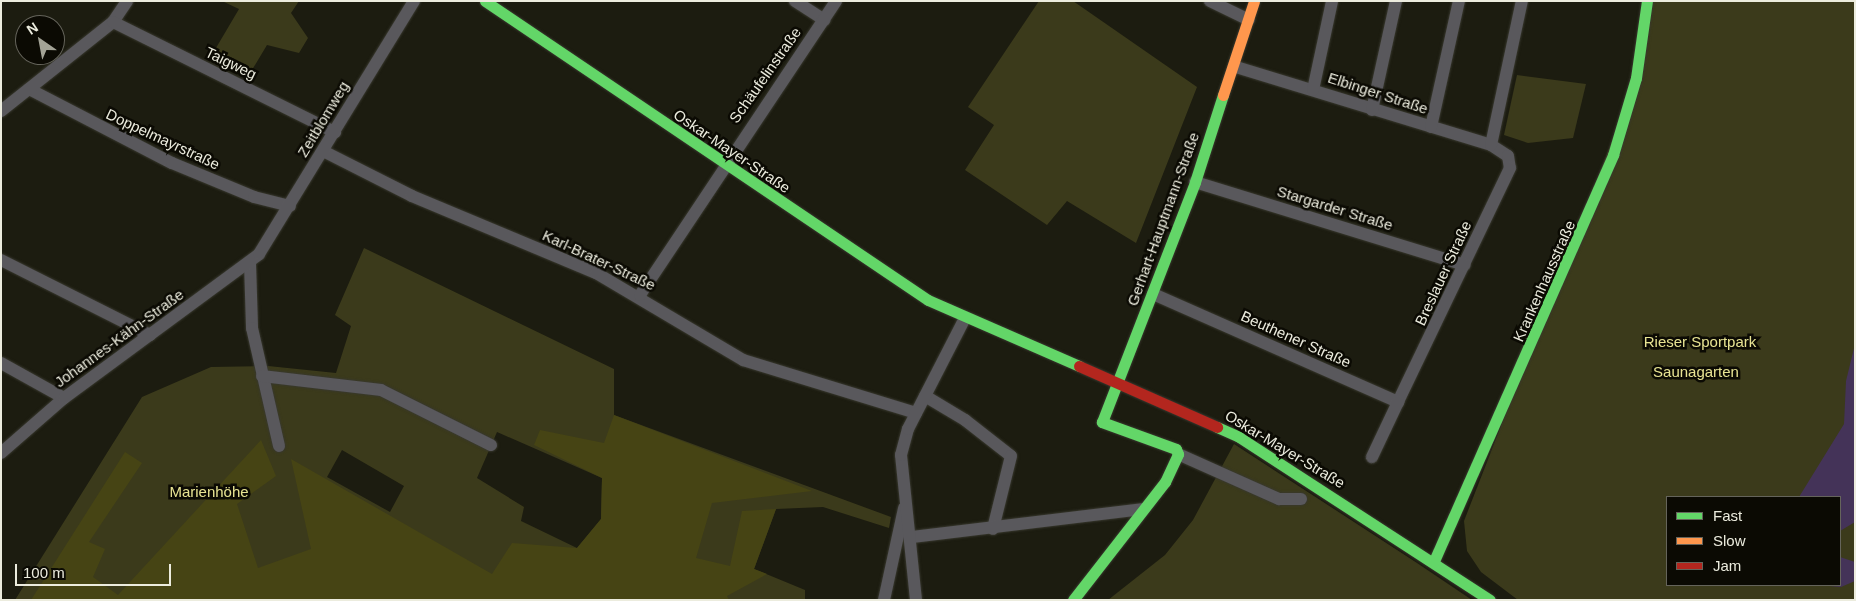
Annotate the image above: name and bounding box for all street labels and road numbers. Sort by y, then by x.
street label: Schäufelinstraße [725,24,805,126]
street label: Taigweg [202,43,260,83]
street label: Elbinger Straße [1326,68,1430,118]
street label: Zeitblomweg [293,78,353,160]
street label: Doppelmayrstraße [103,105,223,173]
street label: Oskar-Mayer-Straße [670,105,794,197]
street label: Gerhart-Hauptmann-Straße [1123,130,1203,308]
street label: Stargarder Straße [1275,182,1395,234]
street label: Breslauer Straße [1411,218,1475,328]
street label: Krankenhausstraße [1509,218,1579,344]
street label: Karl-Brater-Straße [540,226,658,294]
street label: Johannes-Kähn-Straße [51,285,187,391]
street label: Beuthener Straße [1238,307,1354,371]
street label: Oskar-Mayer-Straße [1222,406,1348,492]

